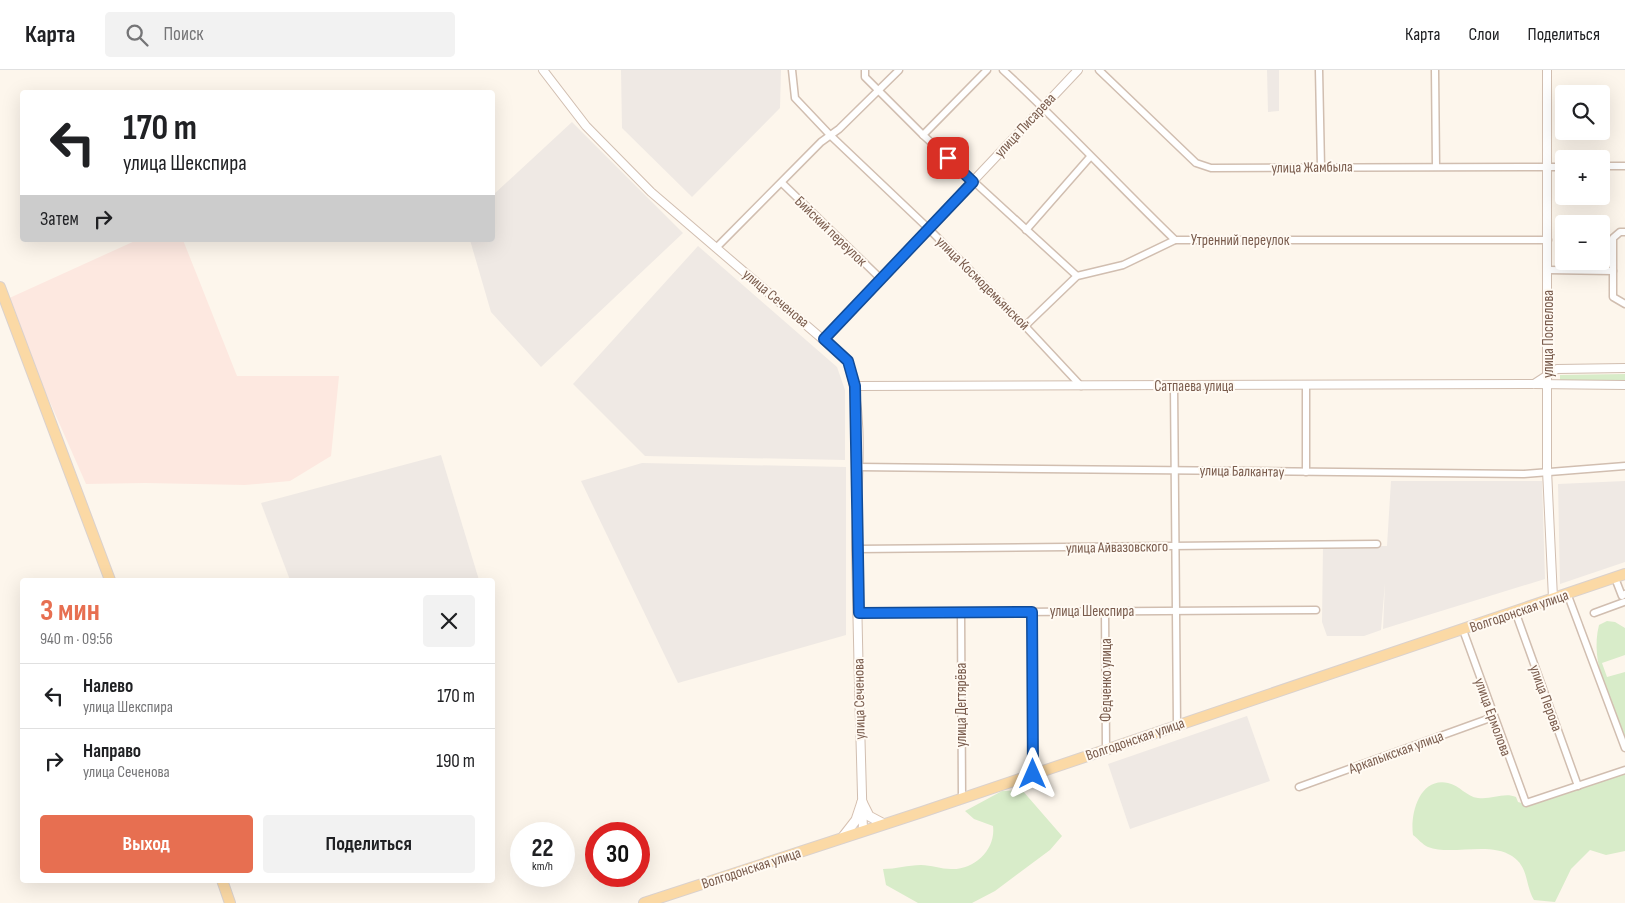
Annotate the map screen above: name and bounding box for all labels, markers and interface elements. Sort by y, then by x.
search box [105,12,455,57]
text: Карта [25,20,75,49]
icon: search [123,21,151,49]
text: Поиск [163,23,204,46]
text: Карта [1405,24,1441,45]
text: Слои [1469,24,1500,45]
text: Поделиться [1528,24,1600,45]
map controls [1555,85,1610,270]
button: search [1555,85,1610,140]
street label: улица Писарева [991,89,1060,162]
text: 170 m [123,107,197,150]
icon: left [40,110,105,175]
pin [927,137,969,179]
icon: arrive [934,144,962,172]
text: улица Шекспира [123,150,247,177]
button: + [1555,150,1610,205]
street label: улица Жамбыла [1271,157,1353,178]
street label: Бийский переулок [790,192,871,271]
icon: right [89,205,117,233]
text: Затем [40,208,79,231]
button: − [1555,215,1610,270]
street label: Утренний переулок [1191,231,1290,250]
street label: улица Космодемьянской [932,232,1034,334]
street label: улица Сеченова [738,265,813,332]
street label: улица Поспелова [1539,290,1558,378]
street label: Сатпаева улица [1154,377,1234,396]
street label: улица Балкантау [1199,461,1285,482]
street label: улица Айвазовского [1066,537,1168,558]
street label: Волгодонская улица [1467,586,1571,637]
text: 3 мин [40,593,100,629]
button: close [423,595,475,647]
street label: улица Шекспира [1050,602,1134,621]
text: 940 m · 09:56 [40,630,113,649]
street label: Федченко улица [1097,638,1116,722]
street label: улица Сеченова [849,658,870,740]
street label: улица Перова [1525,662,1566,734]
street label: улица Дегтярёва [952,663,971,747]
text: Налево [83,675,133,698]
street label: улица Ермолова [1470,675,1516,759]
icon: left [40,682,68,710]
text: 170 m [437,685,475,708]
text: улица Шекспира [83,698,173,717]
street label: Волгодонская улица [1083,714,1187,765]
street label: Аркалыкская улица [1345,726,1446,779]
text: Направо [83,740,141,763]
icon: right [40,747,68,775]
position arrow [1006,747,1058,799]
text: 190 m [436,750,475,773]
text: улица Сеченова [83,763,170,782]
button: Выход [40,815,253,873]
button: Поделиться [263,815,475,873]
speed limit sign: 30 [585,822,650,887]
text: 22 [532,833,553,864]
street label: Волгодонская улица [699,843,803,893]
text: km/h [532,859,553,874]

